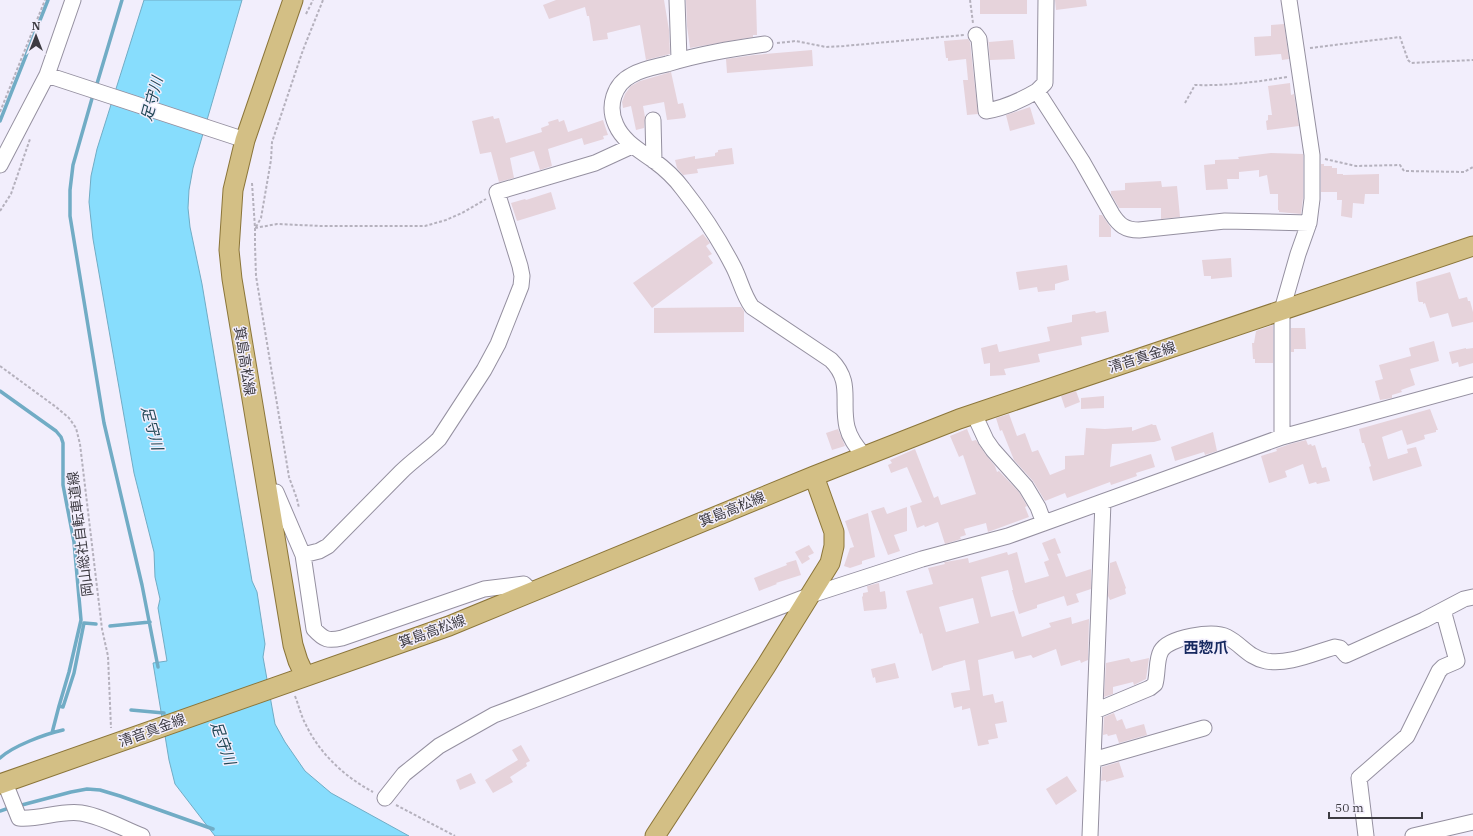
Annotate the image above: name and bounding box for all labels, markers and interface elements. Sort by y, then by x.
north arrow [16,16,56,56]
text: N [32,19,41,33]
water label: 足守川 [137,73,167,123]
street label: 箕島高松線 [231,325,259,397]
street label: 清音真金線 [1106,338,1178,376]
water label: 足守川 [137,404,168,454]
street label: 岡山総社自転車道線 [63,470,97,598]
street label: 箕島高松線 [696,488,768,530]
street label: 箕島高松線 [396,611,468,651]
district label: 西惣爪 [1183,638,1229,657]
street label: 清音真金線 [116,710,188,750]
water label: 足守川 [207,718,241,769]
scale bar [1329,794,1422,820]
text: 50 m [1335,800,1364,815]

